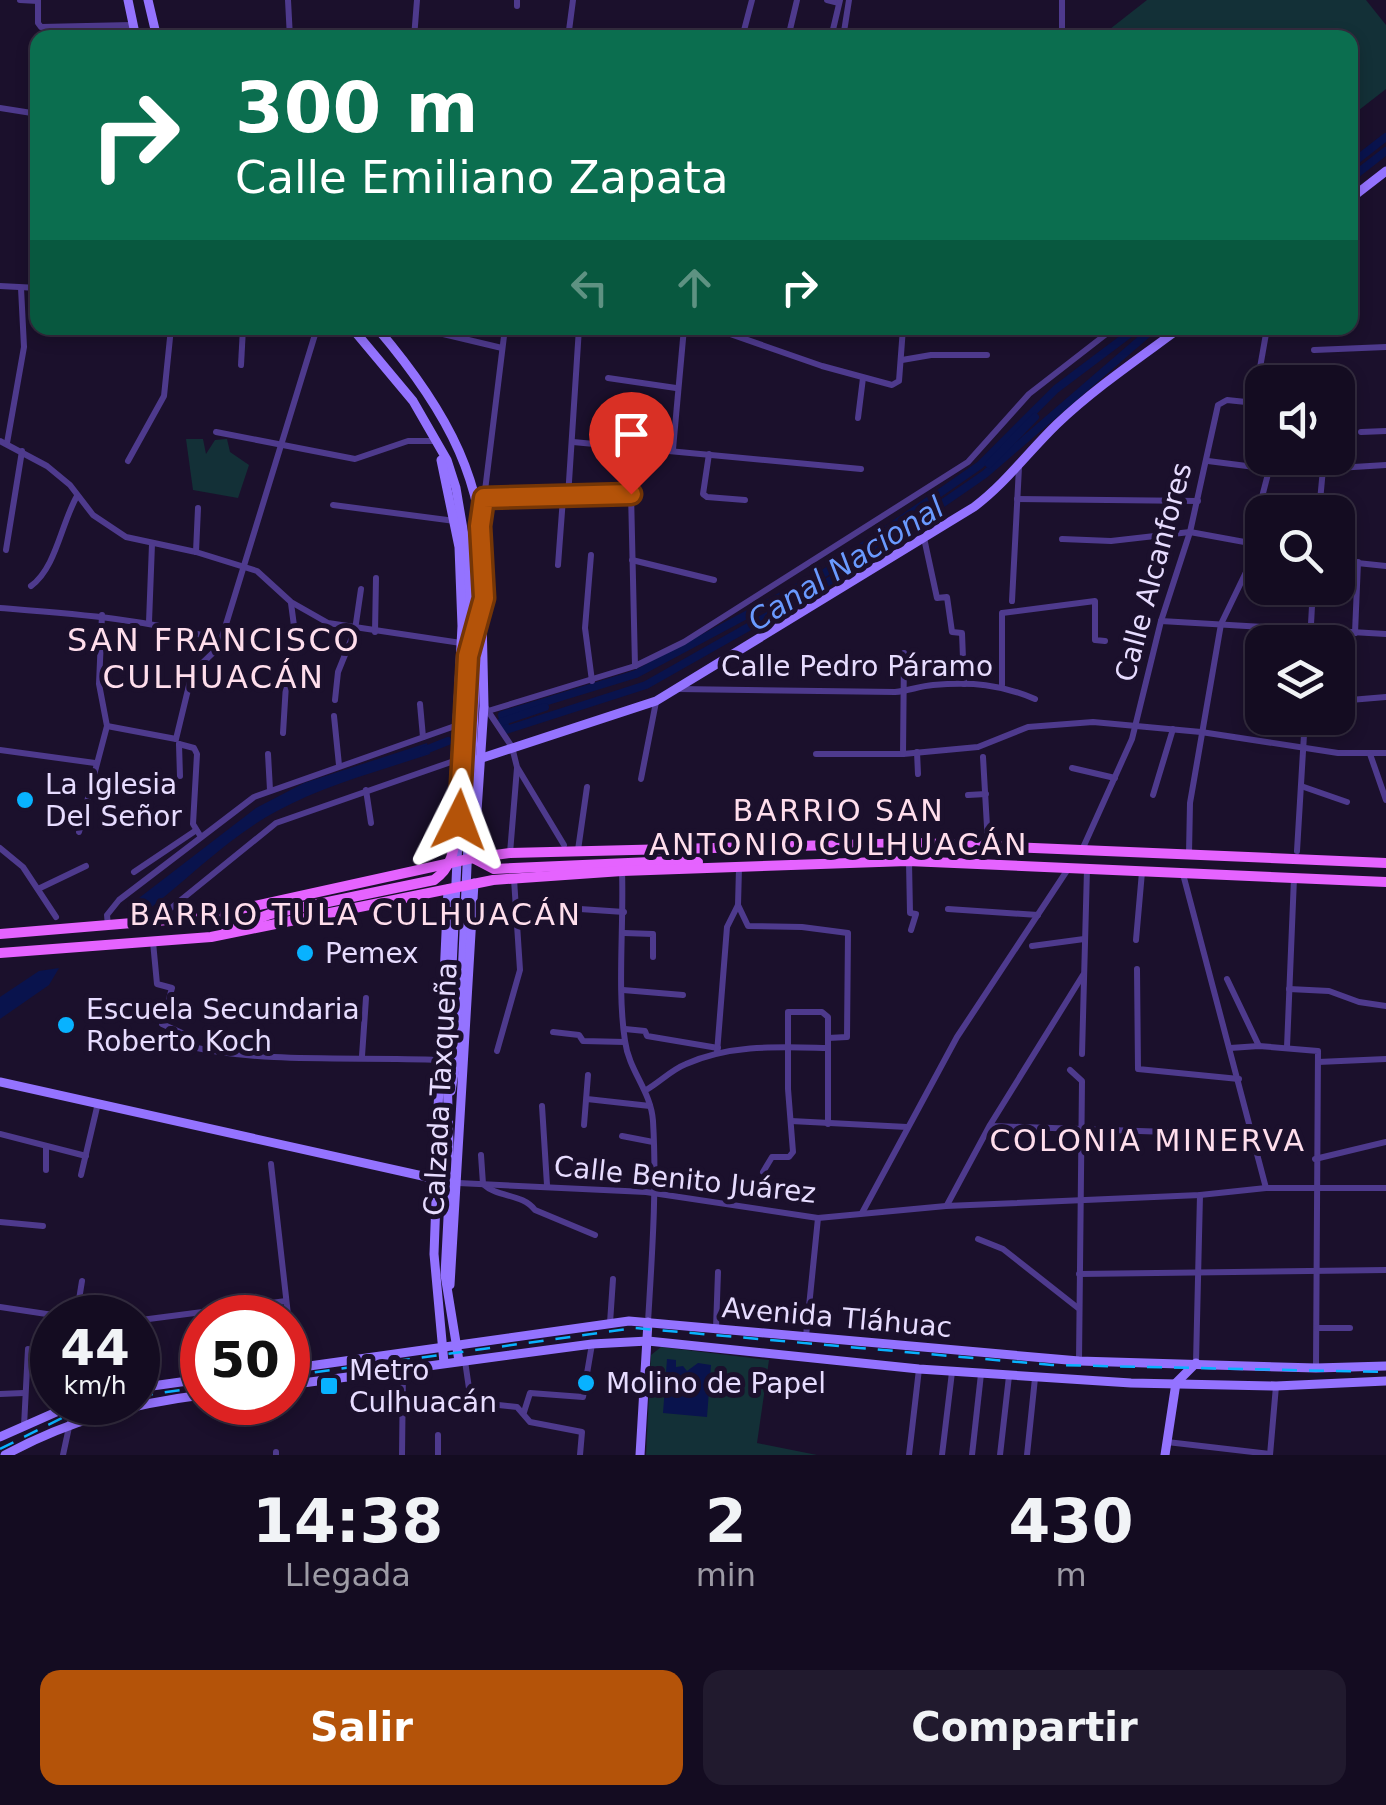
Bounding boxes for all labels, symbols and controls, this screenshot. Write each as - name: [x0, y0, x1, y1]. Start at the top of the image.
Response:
- text: 300 m: [235, 67, 478, 149]
- icon: right: [70, 70, 200, 200]
- text: Calle Emiliano Zapata: [235, 151, 728, 204]
- icon: left: [562, 260, 617, 315]
- icon: ahead: [667, 260, 722, 315]
- icon: right: [772, 260, 827, 315]
- map controls: [1245, 365, 1355, 735]
- button: sound: [1245, 365, 1355, 475]
- pin: [589, 392, 674, 495]
- icon: arrive: [604, 407, 659, 462]
- street label: Calle Alcanfores: [1108, 459, 1199, 685]
- water label: Canal Nacional: [741, 489, 951, 638]
- button: search: [1245, 495, 1355, 605]
- district label: SAN FRANCISCO CULHUACÁN: [67, 621, 361, 696]
- button: layers: [1245, 625, 1355, 735]
- street label: Calle Pedro Páramo: [721, 650, 993, 683]
- place label: La Iglesia Del Señor: [45, 768, 182, 833]
- position arrow: [407, 768, 511, 872]
- marker: La Iglesia Del Señor: [14, 789, 36, 811]
- district label: BARRIO SAN ANTONIO CULHUACÁN: [649, 793, 1029, 862]
- district label: BARRIO TULA CULHUACÁN: [129, 897, 583, 932]
- place label: Pemex: [325, 937, 419, 970]
- marker: Pemex: [294, 942, 316, 964]
- street label: Calzada Taxqueña: [417, 961, 464, 1217]
- place label: Escuela Secundaria Roberto Koch: [86, 993, 360, 1058]
- marker: Escuela Secundaria Roberto Koch: [55, 1014, 77, 1036]
- district label: COLONIA MINERVA: [989, 1123, 1307, 1158]
- street label: Calle Benito Juárez: [552, 1149, 818, 1210]
- street label: Avenida Tláhuac: [721, 1291, 953, 1344]
- speed limit sign: 50: [180, 1295, 310, 1425]
- text: 44: [60, 1319, 130, 1377]
- place label: Metro Culhuacán: [349, 1354, 497, 1419]
- place label: Molino de Papel: [606, 1367, 826, 1400]
- text: km/h: [63, 1371, 127, 1400]
- marker: Molino de Papel: [575, 1372, 597, 1394]
- marker: Metro Culhuacán: [318, 1375, 340, 1397]
- text: 14:38: [252, 1486, 443, 1556]
- text: 2: [705, 1486, 747, 1556]
- text: 430: [1008, 1486, 1134, 1556]
- text: Llegada: [285, 1556, 411, 1594]
- text: min: [696, 1556, 756, 1594]
- text: m: [1055, 1556, 1087, 1594]
- button: Salir: [40, 1670, 683, 1785]
- button: Compartir: [703, 1670, 1346, 1785]

